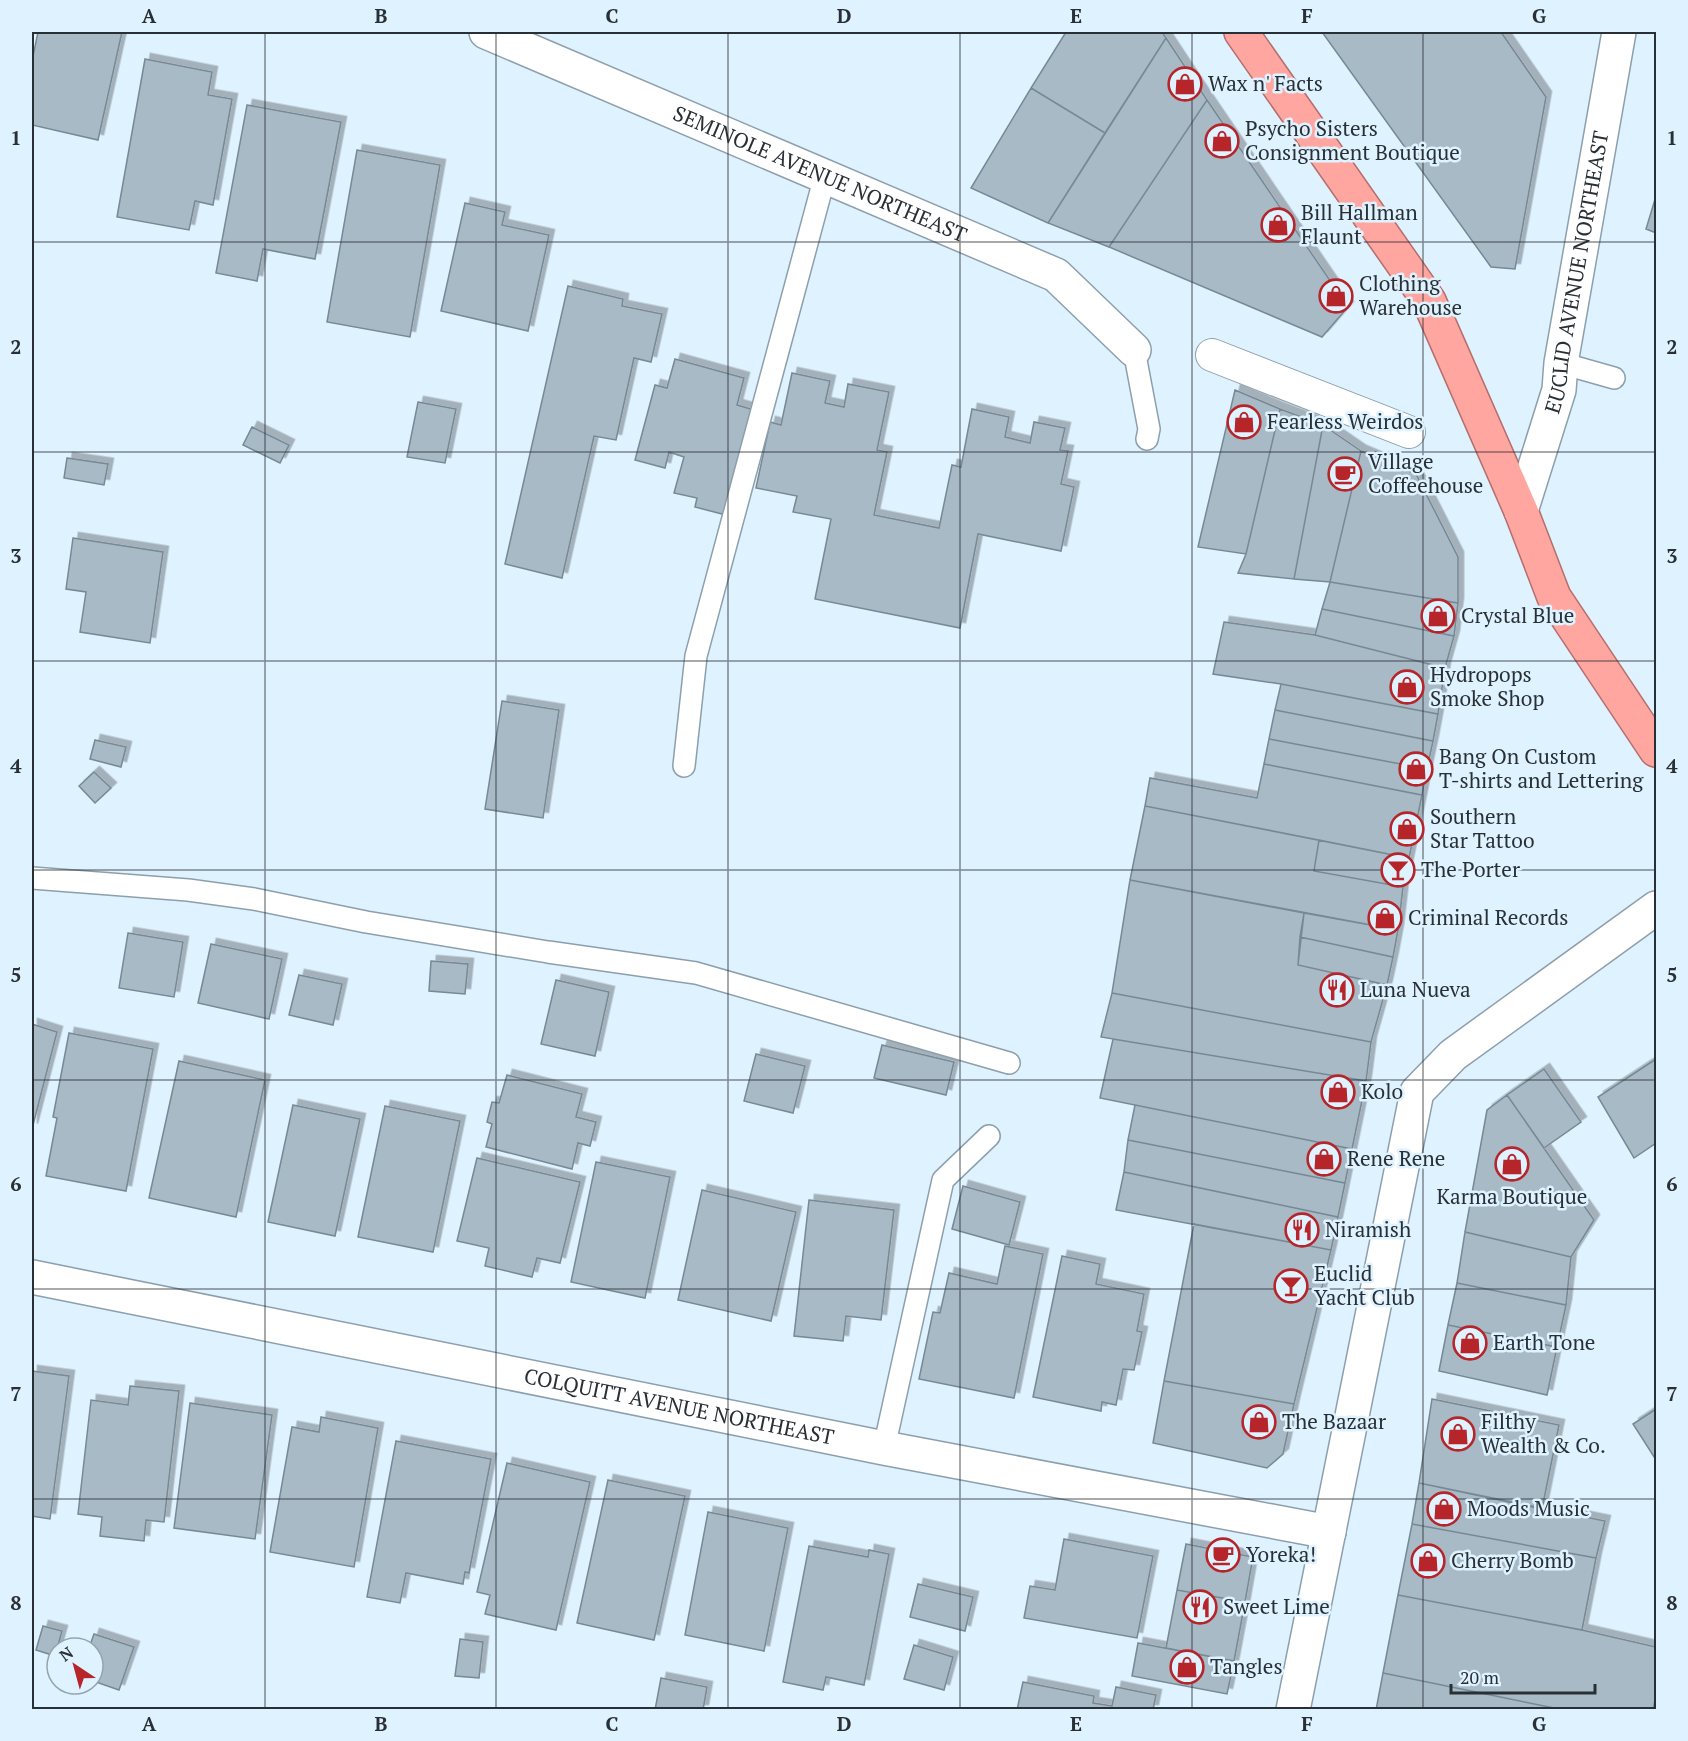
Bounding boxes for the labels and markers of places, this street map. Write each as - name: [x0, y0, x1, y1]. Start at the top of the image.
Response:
- shop icon: Wax n' Facts: [1167, 66, 1203, 102]
- place label: Wax n' Facts: [1208, 69, 1323, 97]
- place label: Psycho Sisters Consignment Boutique: [1245, 114, 1460, 166]
- shop icon: Psycho Sisters Consignment Boutique: [1204, 123, 1240, 159]
- place label: Bill Hallman Flaunt: [1301, 198, 1418, 250]
- shop icon: Bill Hallman Flaunt: [1260, 207, 1296, 243]
- place label: Clothing Warehouse: [1359, 269, 1462, 321]
- shop icon: Clothing Warehouse: [1318, 278, 1354, 314]
- shop icon: Fearless Weirdos: [1226, 404, 1262, 440]
- place label: Fearless Weirdos: [1267, 407, 1423, 435]
- place label: Village Coffeehouse: [1368, 447, 1483, 499]
- cafe icon: Village Coffeehouse: [1327, 456, 1363, 492]
- shop icon: Crystal Blue: [1420, 598, 1456, 634]
- place label: Crystal Blue: [1461, 601, 1574, 629]
- place label: Hydropops Smoke Shop: [1430, 660, 1544, 712]
- shop icon: Hydropops Smoke Shop: [1389, 669, 1425, 705]
- place label: Bang On Custom T-shirts and Lettering: [1439, 742, 1644, 794]
- shop icon: Bang On Custom T-shirts and Lettering: [1398, 751, 1434, 787]
- place label: Southern Star Tattoo: [1430, 802, 1535, 854]
- shop icon: Southern Star Tattoo: [1389, 811, 1425, 847]
- bar icon: The Porter: [1380, 852, 1416, 888]
- place label: The Porter: [1421, 855, 1520, 883]
- shop icon: Criminal Records: [1367, 900, 1403, 936]
- place label: Criminal Records: [1408, 903, 1568, 931]
- restaurant icon: Luna Nueva: [1319, 972, 1355, 1008]
- place label: Luna Nueva: [1360, 975, 1471, 1003]
- shop icon: Kolo: [1320, 1074, 1356, 1110]
- place label: Kolo: [1361, 1077, 1403, 1105]
- shop icon: Rene Rene: [1306, 1141, 1342, 1177]
- place label: Rene Rene: [1347, 1144, 1445, 1172]
- shop icon: Karma Boutique: [1494, 1146, 1530, 1182]
- place label: Karma Boutique: [1437, 1182, 1587, 1210]
- restaurant icon: Niramish: [1284, 1212, 1320, 1248]
- place label: Niramish: [1325, 1215, 1411, 1243]
- place label: Euclid Yacht Club: [1314, 1259, 1415, 1311]
- bar icon: Euclid Yacht Club: [1273, 1268, 1309, 1304]
- shop icon: Earth Tone: [1452, 1325, 1488, 1361]
- place label: Earth Tone: [1493, 1328, 1595, 1356]
- shop icon: The Bazaar: [1241, 1404, 1277, 1440]
- place label: The Bazaar: [1282, 1407, 1386, 1435]
- place label: Filthy Wealth & Co.: [1481, 1407, 1606, 1459]
- shop icon: Filthy Wealth & Co.: [1440, 1416, 1476, 1452]
- shop icon: Moods Music: [1426, 1491, 1462, 1527]
- place label: Moods Music: [1467, 1494, 1590, 1522]
- cafe icon: Yoreka!: [1205, 1537, 1241, 1573]
- place label: Yoreka!: [1246, 1540, 1316, 1568]
- shop icon: Cherry Bomb: [1410, 1543, 1446, 1579]
- place label: Cherry Bomb: [1451, 1546, 1574, 1574]
- restaurant icon: Sweet Lime: [1182, 1589, 1218, 1625]
- place label: Sweet Lime: [1223, 1592, 1330, 1620]
- shop icon: Tangles: [1169, 1649, 1205, 1685]
- place label: Tangles: [1210, 1652, 1282, 1680]

